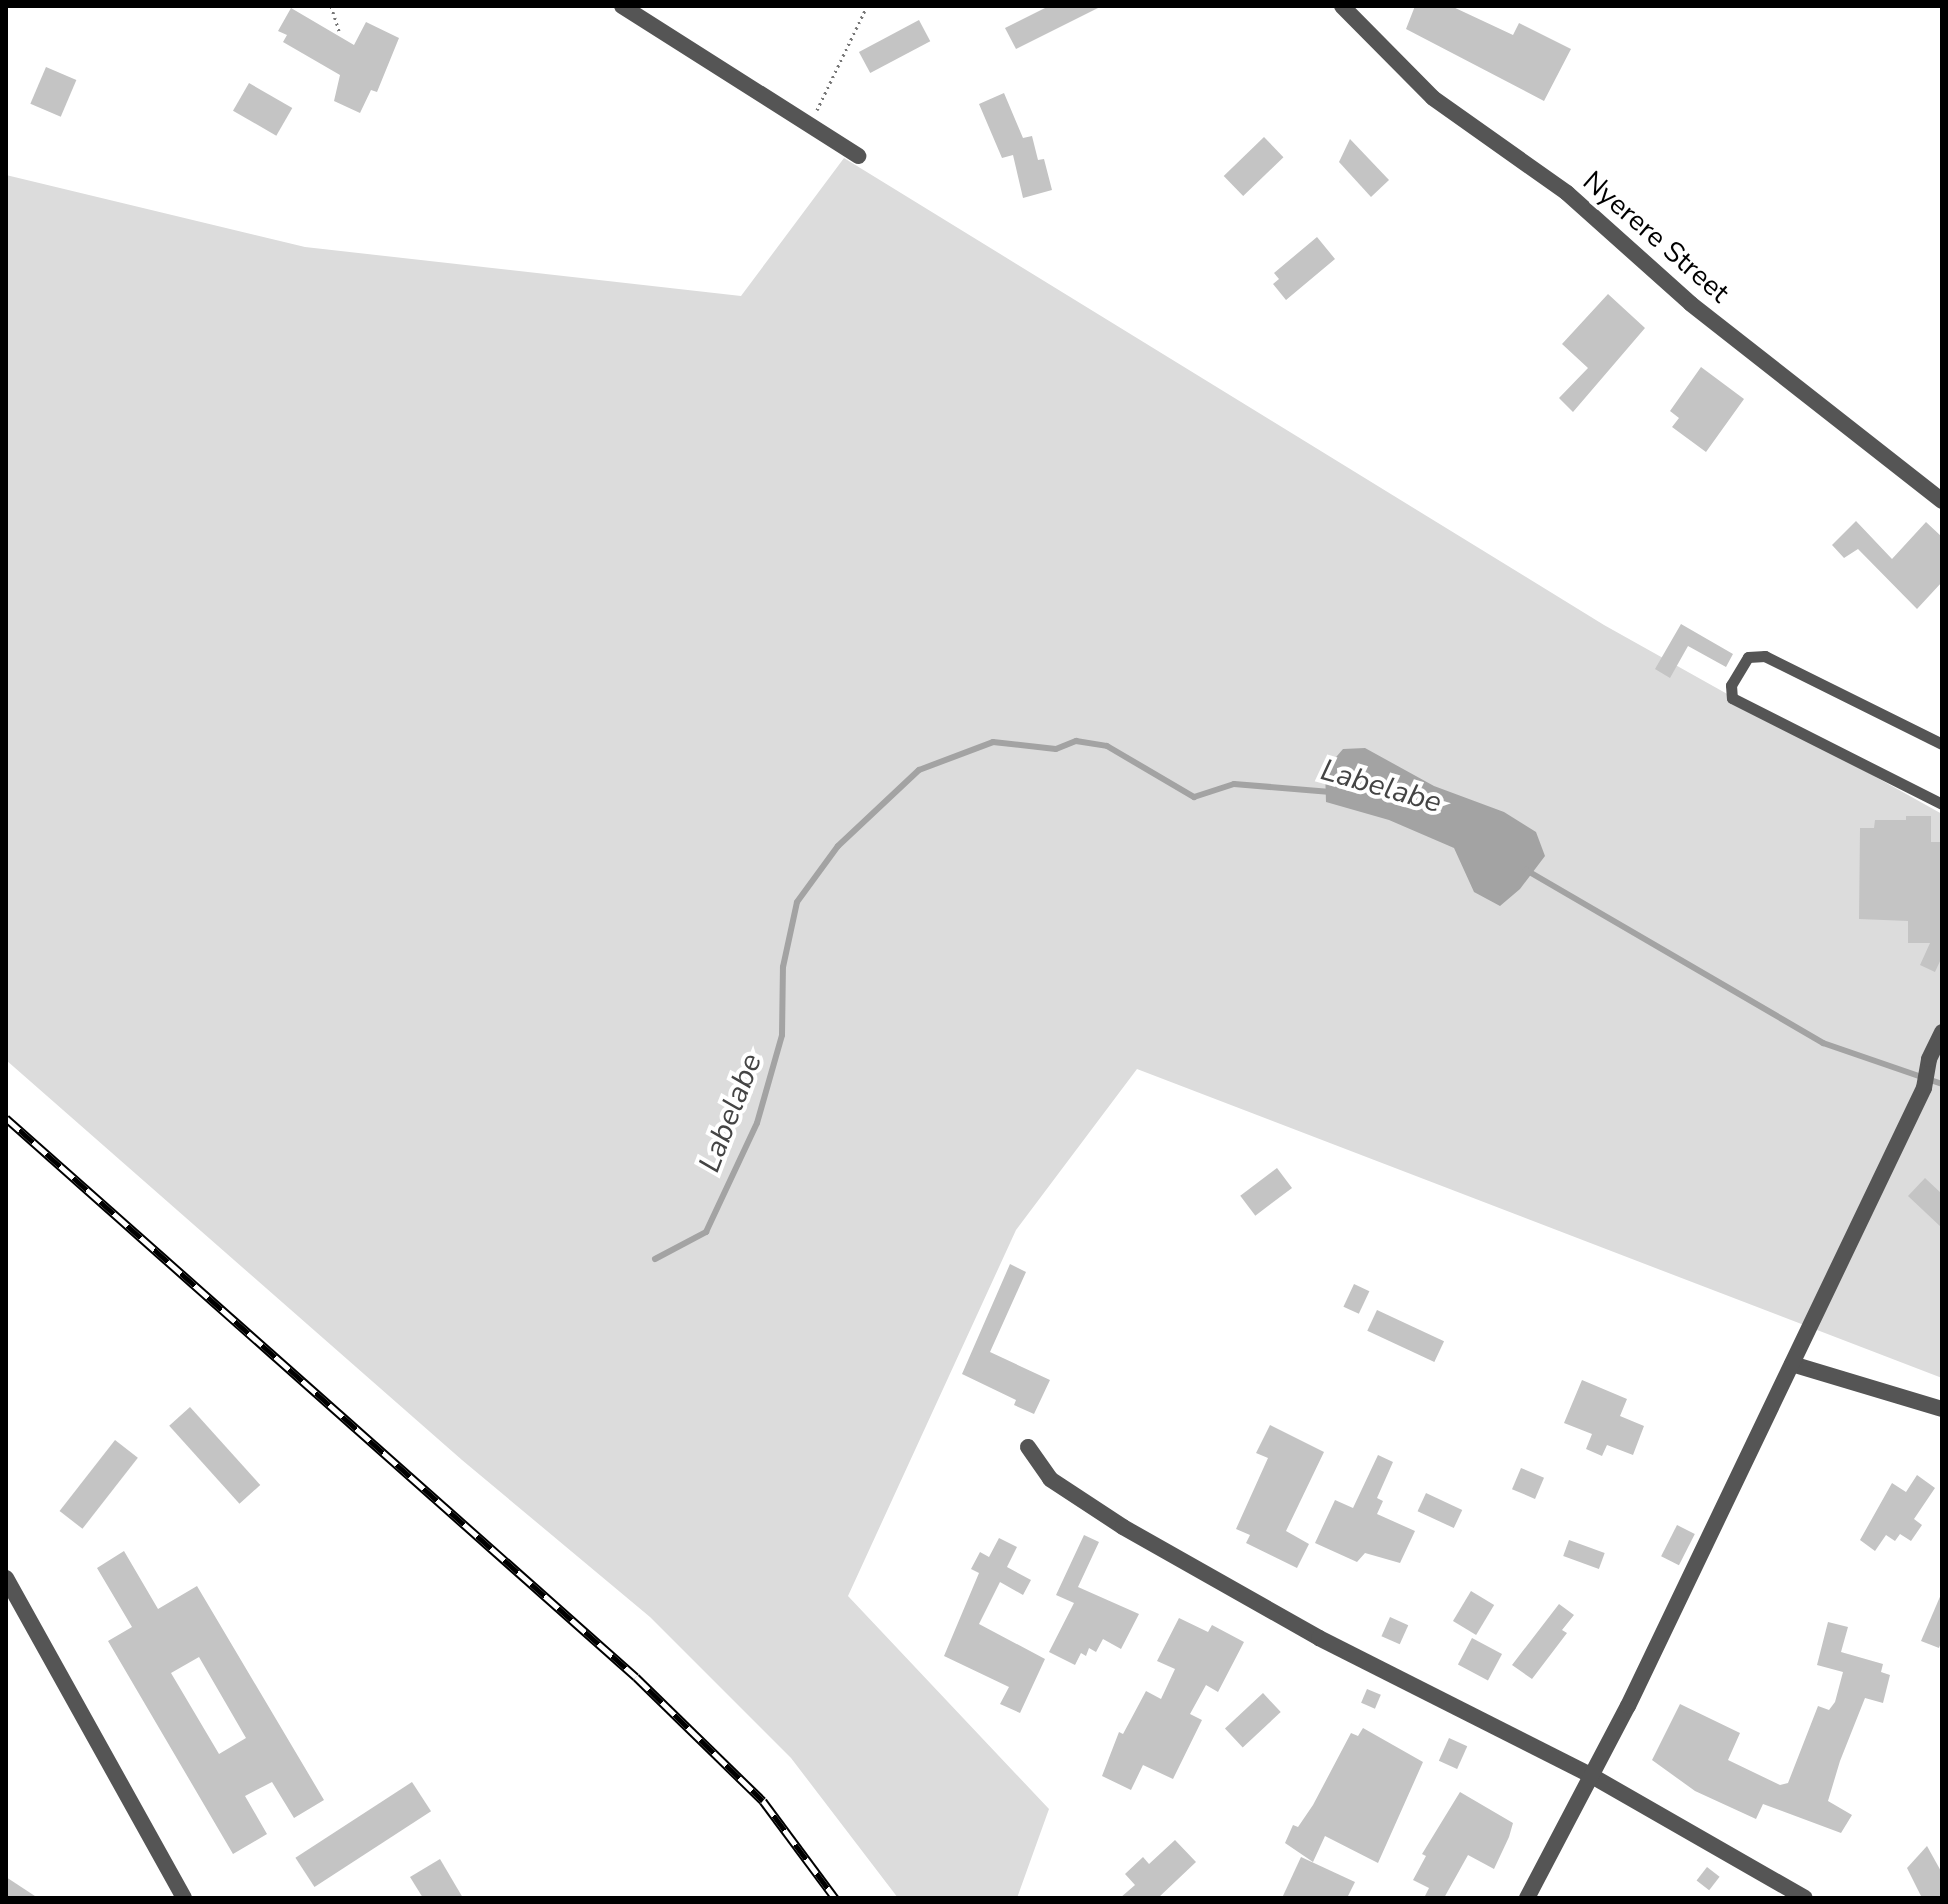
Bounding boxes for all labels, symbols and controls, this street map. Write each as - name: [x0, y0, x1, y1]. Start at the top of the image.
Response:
- street label: Nyerere Street: [1576, 164, 1736, 310]
- water label: Labelabe: [1317, 753, 1445, 821]
- water label: Labelabe: [692, 1049, 770, 1177]

